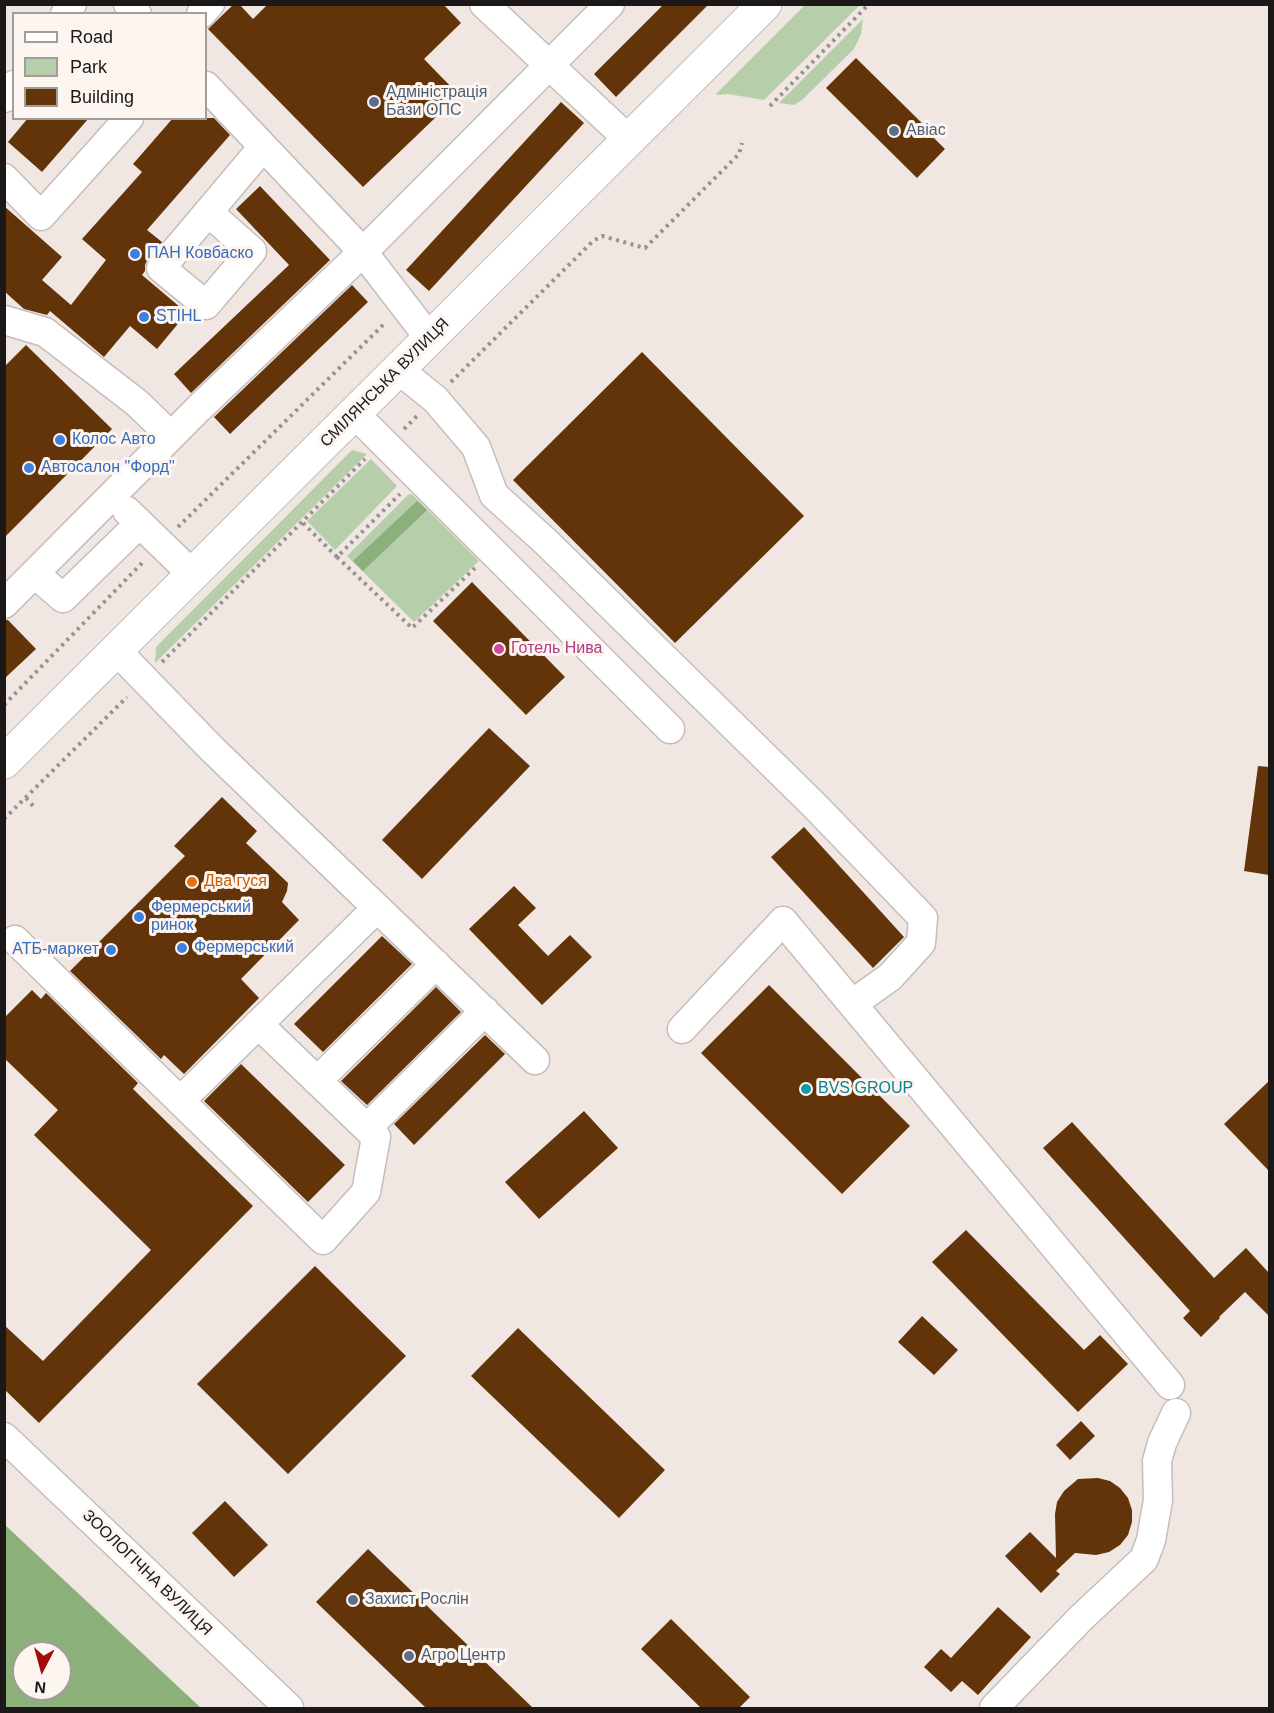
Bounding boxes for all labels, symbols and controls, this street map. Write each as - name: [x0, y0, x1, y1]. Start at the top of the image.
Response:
- legend: [12, 12, 207, 120]
- text: Road: [70, 27, 113, 47]
- text: Park: [70, 57, 107, 77]
- place label: Адміністрація Бази ОПС: [386, 83, 487, 121]
- text: Building: [70, 87, 134, 107]
- marker: Адміністрація Бази ОПС: [367, 95, 381, 109]
- place label: Авіас: [906, 121, 946, 141]
- marker: Авіас: [887, 124, 901, 138]
- place label: ПАН Ковбаско: [147, 244, 253, 264]
- marker: ПАН Ковбаско: [128, 247, 142, 261]
- place label: STIHL: [156, 307, 201, 327]
- marker: STIHL: [137, 310, 151, 324]
- street label: СМІЛЯНСЬКА ВУЛИЦЯ: [317, 315, 453, 451]
- place label: Колос Авто: [72, 430, 156, 450]
- marker: Колос Авто: [53, 433, 67, 447]
- place label: Автосалон "Форд": [41, 458, 175, 478]
- marker: Автосалон "Форд": [22, 461, 36, 475]
- place label: Готель Нива: [511, 639, 602, 659]
- marker: Готель Нива: [492, 642, 506, 656]
- place label: Два гуся: [204, 872, 267, 892]
- marker: Два гуся: [185, 875, 199, 889]
- place label: Фермерський ринок: [151, 898, 251, 936]
- marker: Фермерський ринок: [132, 910, 146, 924]
- place label: Фермерський: [194, 938, 294, 958]
- place label: АТБ-маркет: [12, 940, 99, 960]
- marker: Фермерський: [175, 941, 189, 955]
- marker: АТБ-маркет: [104, 943, 118, 957]
- place label: BVS GROUP: [818, 1079, 913, 1099]
- marker: BVS GROUP: [799, 1082, 813, 1096]
- street label: ЗООЛОГІЧНА ВУЛИЦЯ: [78, 1506, 216, 1640]
- place label: Захист Рослін: [365, 1590, 469, 1610]
- marker: Захист Рослін: [346, 1593, 360, 1607]
- north arrow: [12, 1641, 72, 1701]
- place label: Агро Центр: [421, 1646, 506, 1666]
- marker: Агро Центр: [402, 1649, 416, 1663]
- text: N: [34, 1678, 47, 1696]

